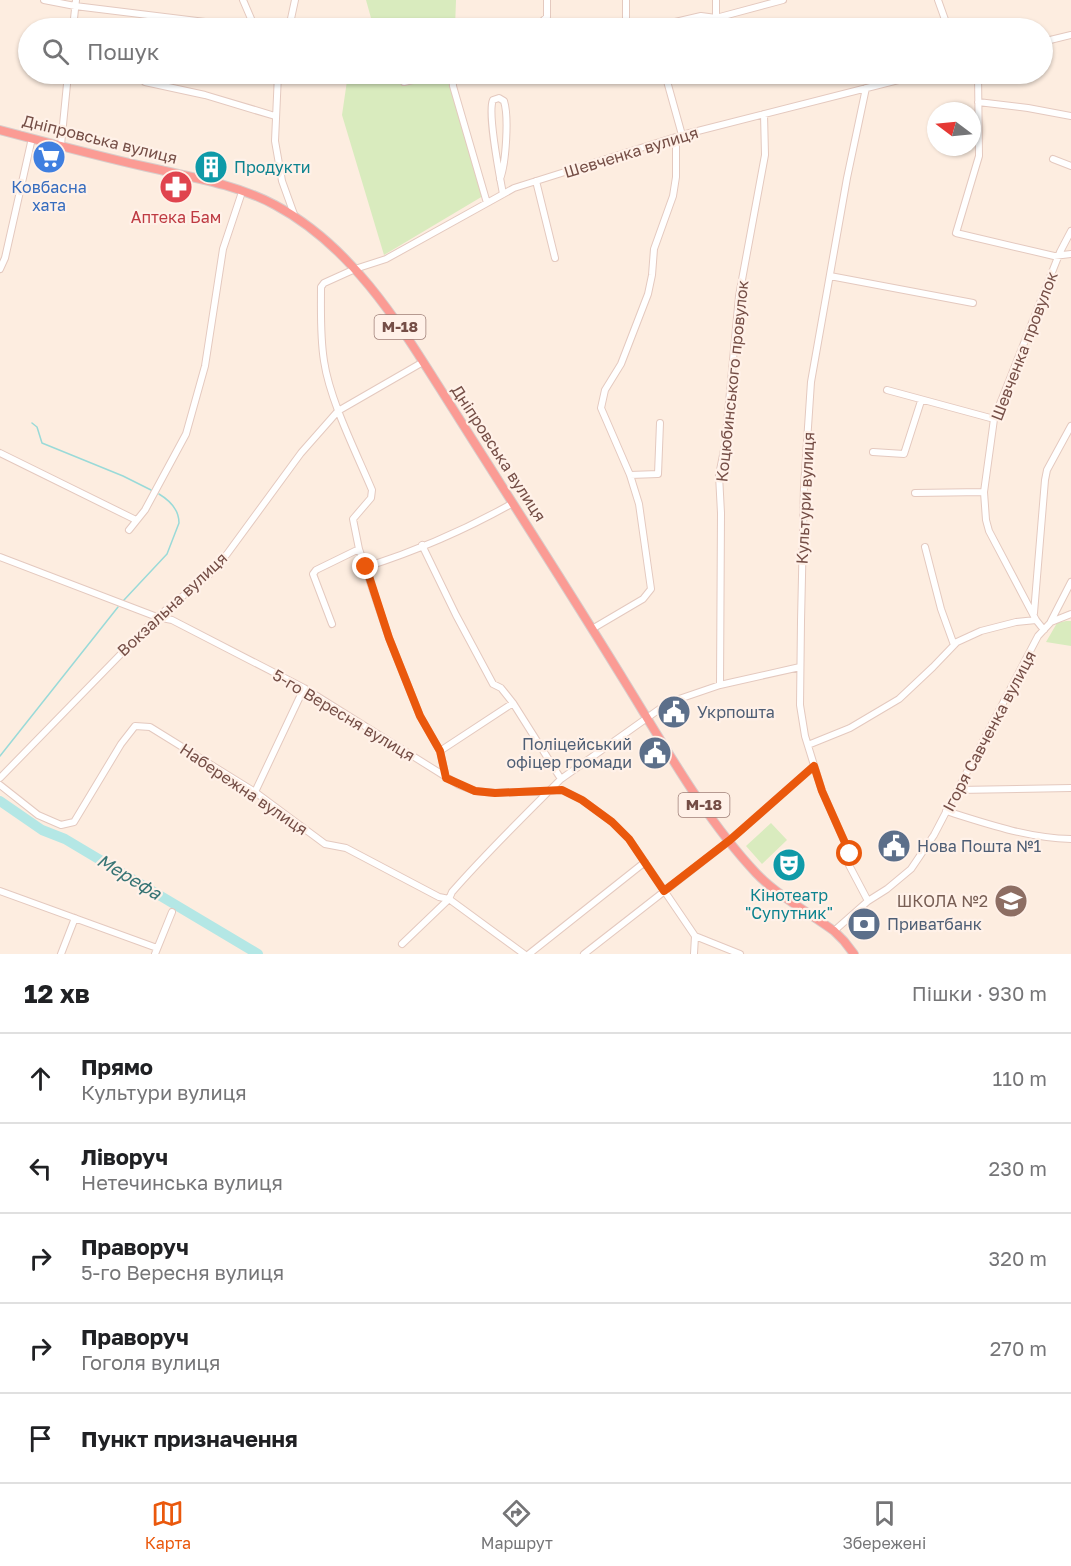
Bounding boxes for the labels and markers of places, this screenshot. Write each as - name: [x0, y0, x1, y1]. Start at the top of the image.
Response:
- supermarket icon: Ковбасна хата: [31, 139, 67, 175]
- building icon: Продукти: [193, 149, 229, 185]
- place label: Продукти: [234, 157, 311, 177]
- pharmacy icon: Аптека Бам: [158, 169, 194, 205]
- place label: Ковбасна хата: [11, 177, 87, 215]
- place label: Аптека Бам: [131, 207, 221, 227]
- public building icon: Укрпошта: [656, 694, 692, 730]
- place label: Укрпошта: [697, 702, 775, 722]
- place label: Поліцейський офіцер громади: [506, 734, 632, 772]
- public building icon: Поліцейський офіцер громади: [637, 735, 673, 771]
- public building icon: Нова Пошта №1: [876, 828, 912, 864]
- place label: Нова Пошта №1: [917, 836, 1041, 856]
- theatre icon: Кінотеатр "Супутник": [771, 847, 807, 883]
- school or university icon: ШКОЛА №2: [993, 883, 1029, 919]
- place label: Кінотеатр "Супутник": [745, 885, 833, 923]
- place label: ШКОЛА №2: [897, 891, 988, 911]
- bank icon: Приватбанк: [846, 906, 882, 942]
- place label: Приватбанк: [887, 914, 982, 934]

